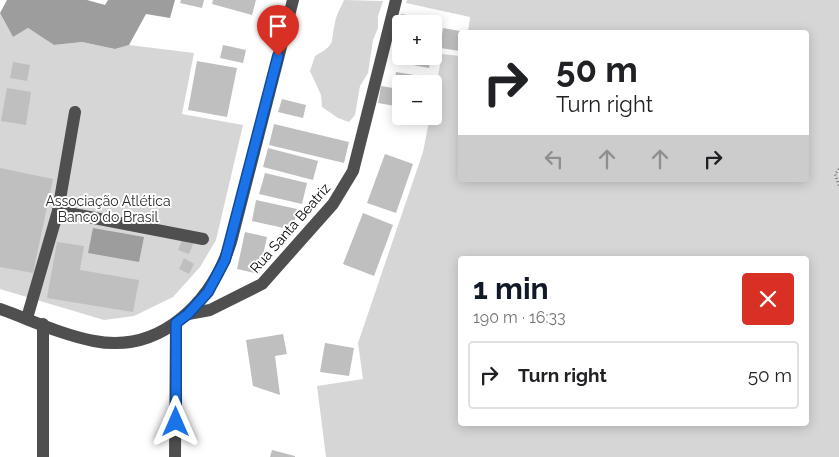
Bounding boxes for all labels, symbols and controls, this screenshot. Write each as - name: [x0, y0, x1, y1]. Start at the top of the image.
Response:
- pin: [257, 5, 299, 56]
- icon: arrive: [264, 12, 292, 40]
- map controls: [392, 15, 442, 125]
- button: +: [392, 15, 442, 65]
- text: 50 m: [556, 49, 638, 90]
- icon: right: [473, 50, 538, 115]
- button: −: [392, 75, 442, 125]
- text: Turn right: [556, 91, 653, 117]
- icon: left: [540, 145, 568, 173]
- icon: ahead: [593, 145, 621, 173]
- icon: ahead: [646, 145, 674, 173]
- icon: right: [699, 145, 727, 173]
- street label: Rua Santa Beatriz: [247, 180, 333, 276]
- park label: Associação Atlética Banco do Brasil: [45, 193, 171, 225]
- text: 1 min: [473, 271, 549, 306]
- button: close: [742, 273, 794, 325]
- text: 190 m · 16:33: [473, 308, 566, 327]
- icon: right: [475, 361, 503, 389]
- text: Turn right: [518, 364, 607, 386]
- text: 50 m: [748, 364, 792, 386]
- position arrow: [149, 395, 201, 447]

